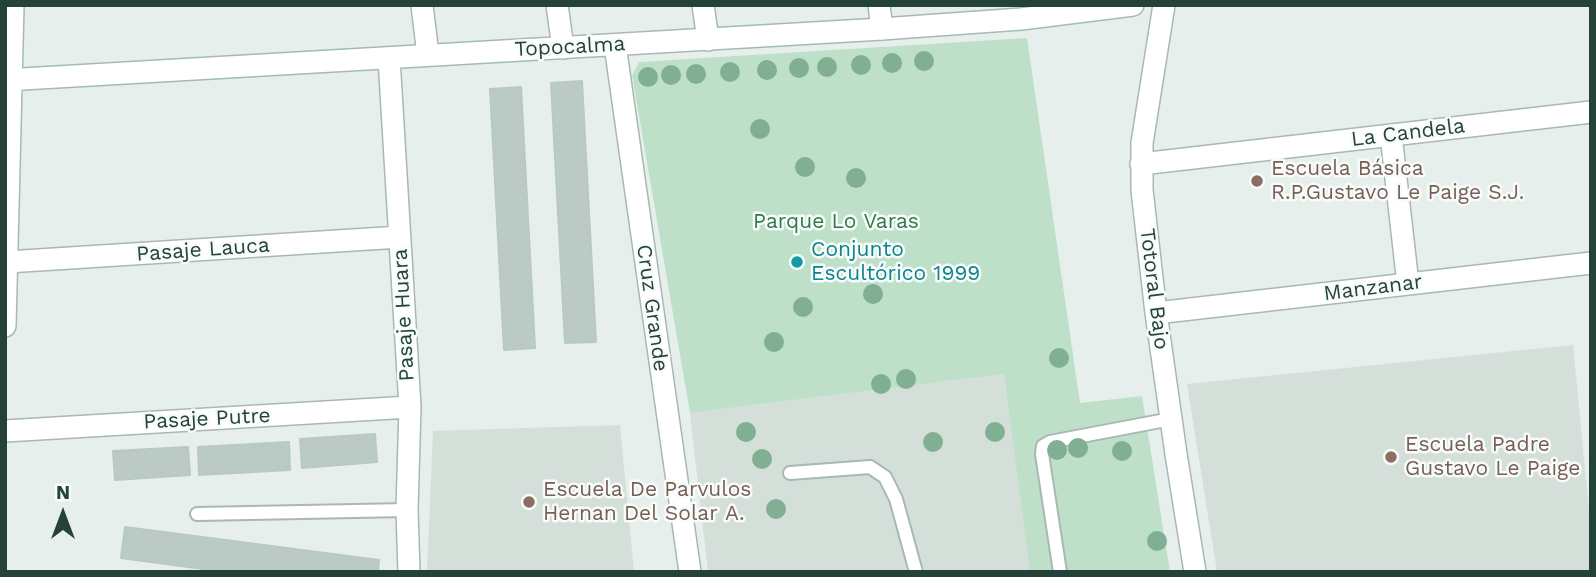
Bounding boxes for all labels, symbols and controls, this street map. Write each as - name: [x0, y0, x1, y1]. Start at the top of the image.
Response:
- street label: Topocalma: [514, 32, 626, 62]
- street label: La Candela: [1350, 114, 1466, 152]
- place label: Escuela Básica R.P.Gustavo Le Paige S.J.: [1271, 156, 1524, 206]
- marker: Escuela Básica R.P.Gustavo Le Paige S.J.: [1249, 173, 1265, 189]
- park label: Parque Lo Varas: [753, 209, 919, 235]
- street label: Totoral Bajo: [1134, 227, 1174, 351]
- street label: Pasaje Lauca: [136, 233, 270, 267]
- place label: Conjunto Escultórico 1999: [811, 237, 980, 287]
- street label: Cruz Grande: [631, 243, 673, 373]
- street label: Pasaje Huara: [388, 248, 420, 382]
- marker: Conjunto Escultórico 1999: [789, 254, 805, 270]
- street label: Manzanar: [1322, 269, 1424, 307]
- street label: Pasaje Putre: [143, 403, 271, 435]
- place label: Escuela Padre Gustavo Le Paige: [1405, 432, 1580, 482]
- marker: Escuela Padre Gustavo Le Paige: [1383, 449, 1399, 465]
- place label: Escuela De Parvulos Hernan Del Solar A.: [543, 477, 751, 527]
- north arrow: [28, 479, 98, 549]
- text: N: [56, 481, 70, 504]
- marker: Escuela De Parvulos Hernan Del Solar A.: [521, 494, 537, 510]

